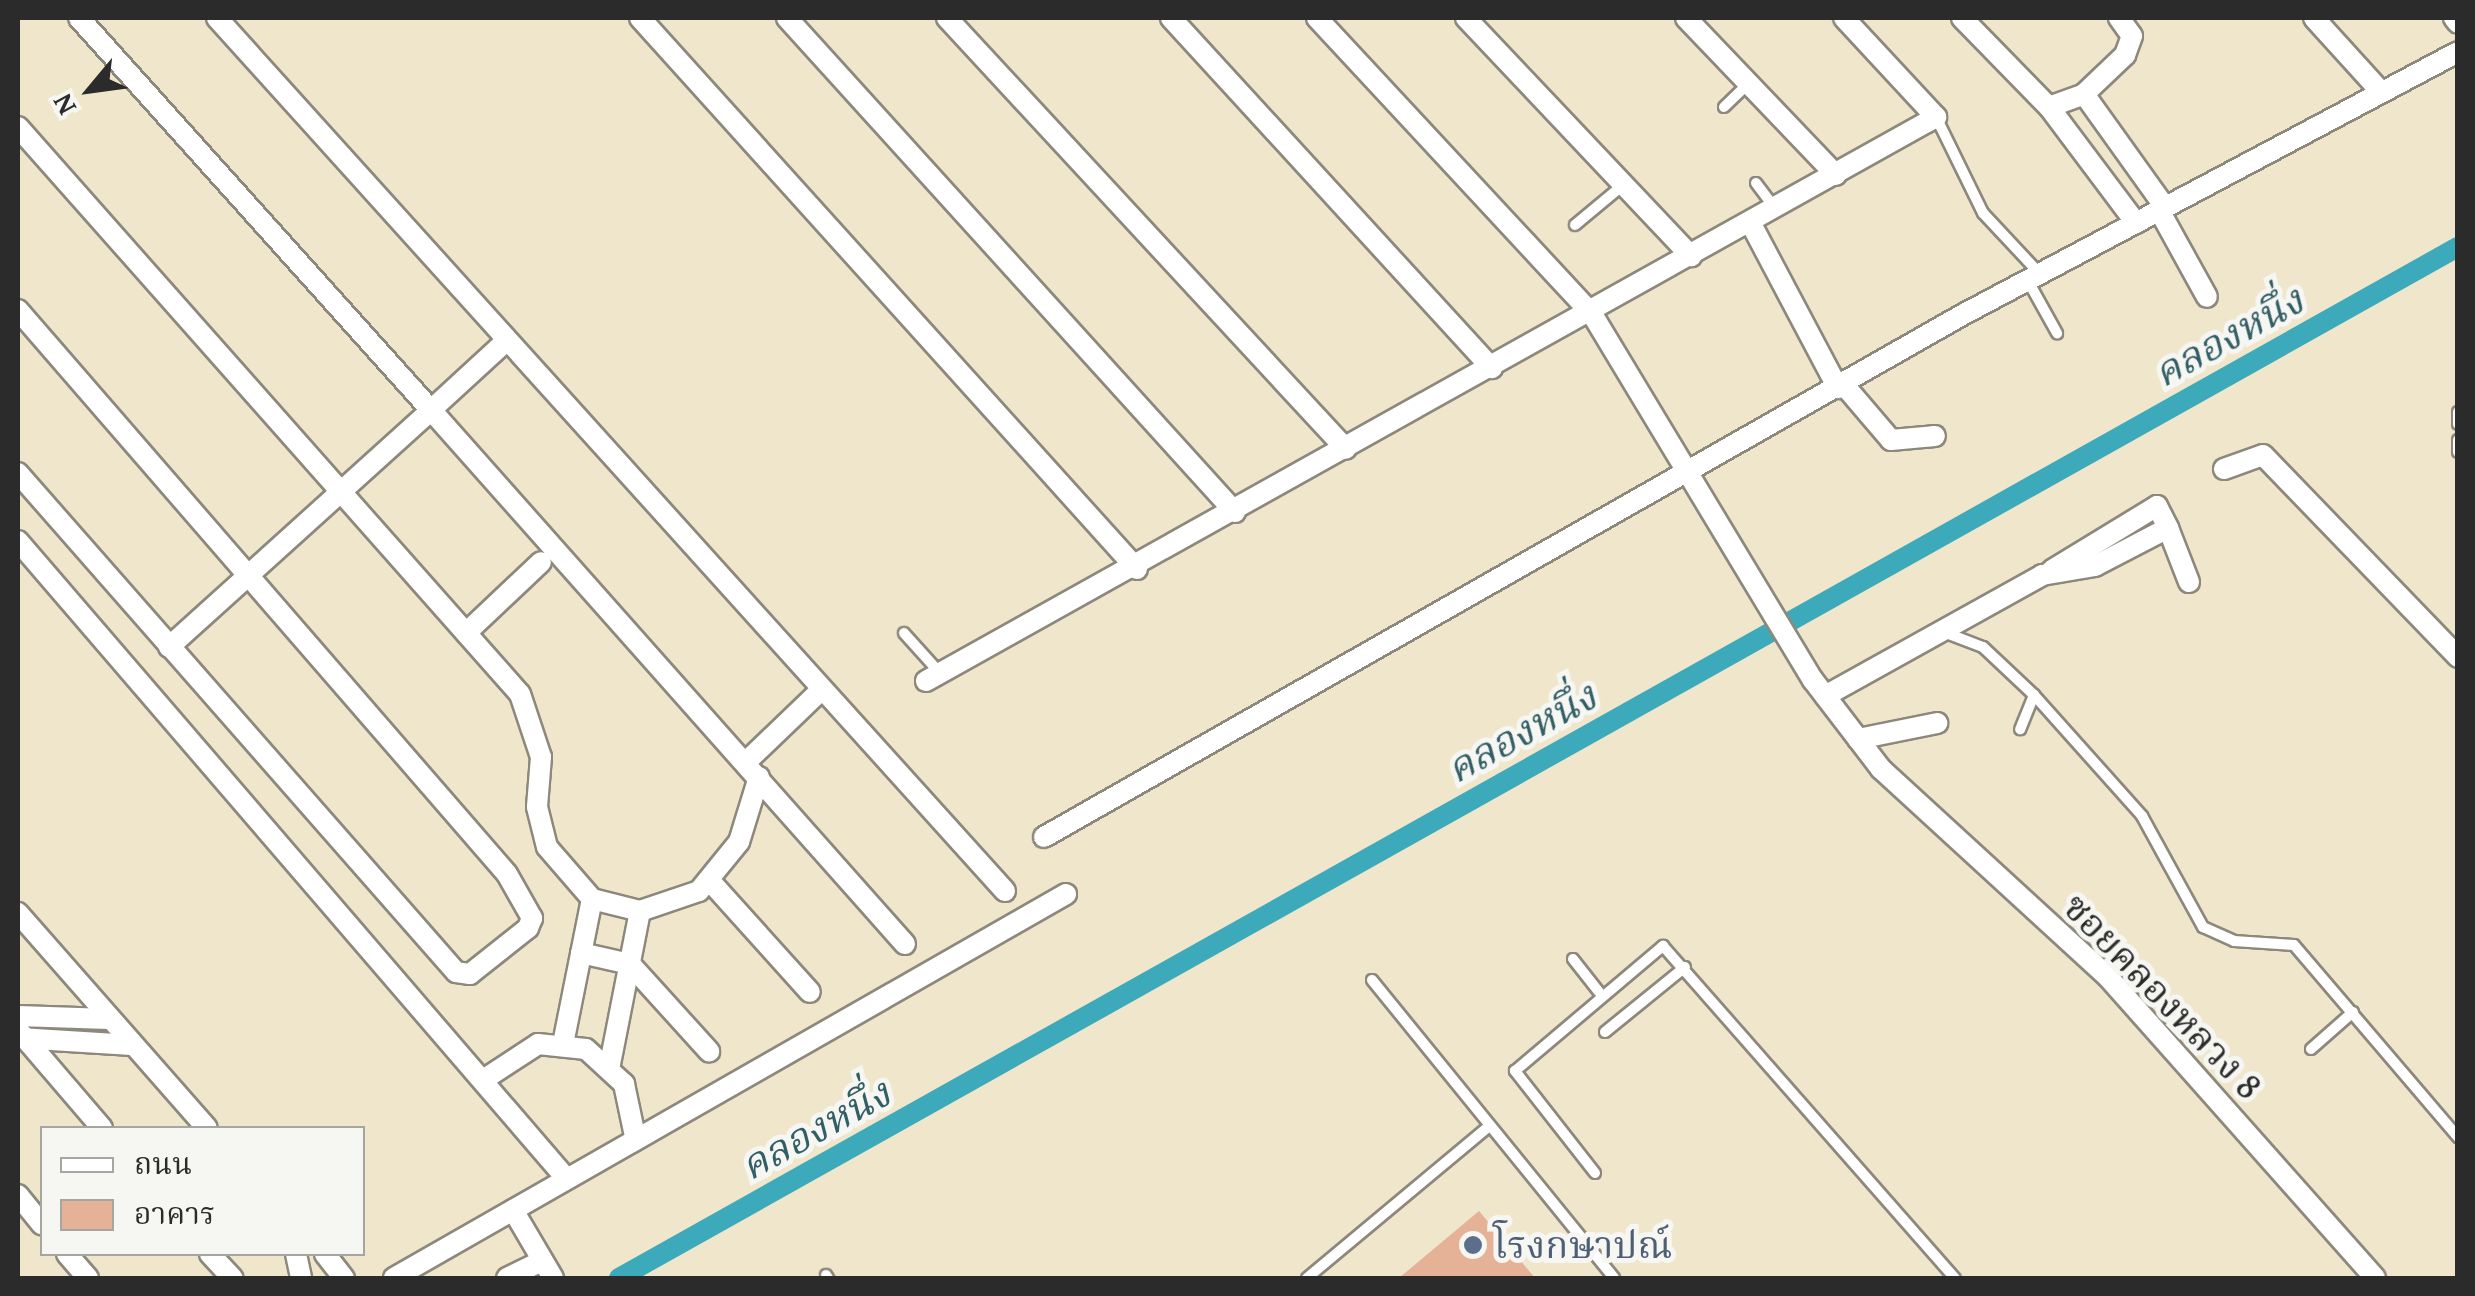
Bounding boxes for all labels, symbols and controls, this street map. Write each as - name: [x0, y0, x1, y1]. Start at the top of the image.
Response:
- north arrow: [40, 40, 140, 140]
- text: N: [41, 87, 86, 123]
- water label: คลองหนึ่ง: [2145, 275, 2311, 397]
- water label: คลองหนึ่ง: [1438, 671, 1604, 793]
- street label: ซอยคลองหลวง 8: [2054, 884, 2272, 1108]
- water label: คลองหนึ่ง: [732, 1068, 898, 1190]
- legend: [40, 1126, 365, 1256]
- text: ถนน: [134, 1141, 192, 1185]
- text: อาคาร: [134, 1191, 215, 1235]
- place label: โรงกษาปณ์: [1493, 1222, 1672, 1268]
- marker: โรงกษาปณ์: [1462, 1234, 1484, 1256]

